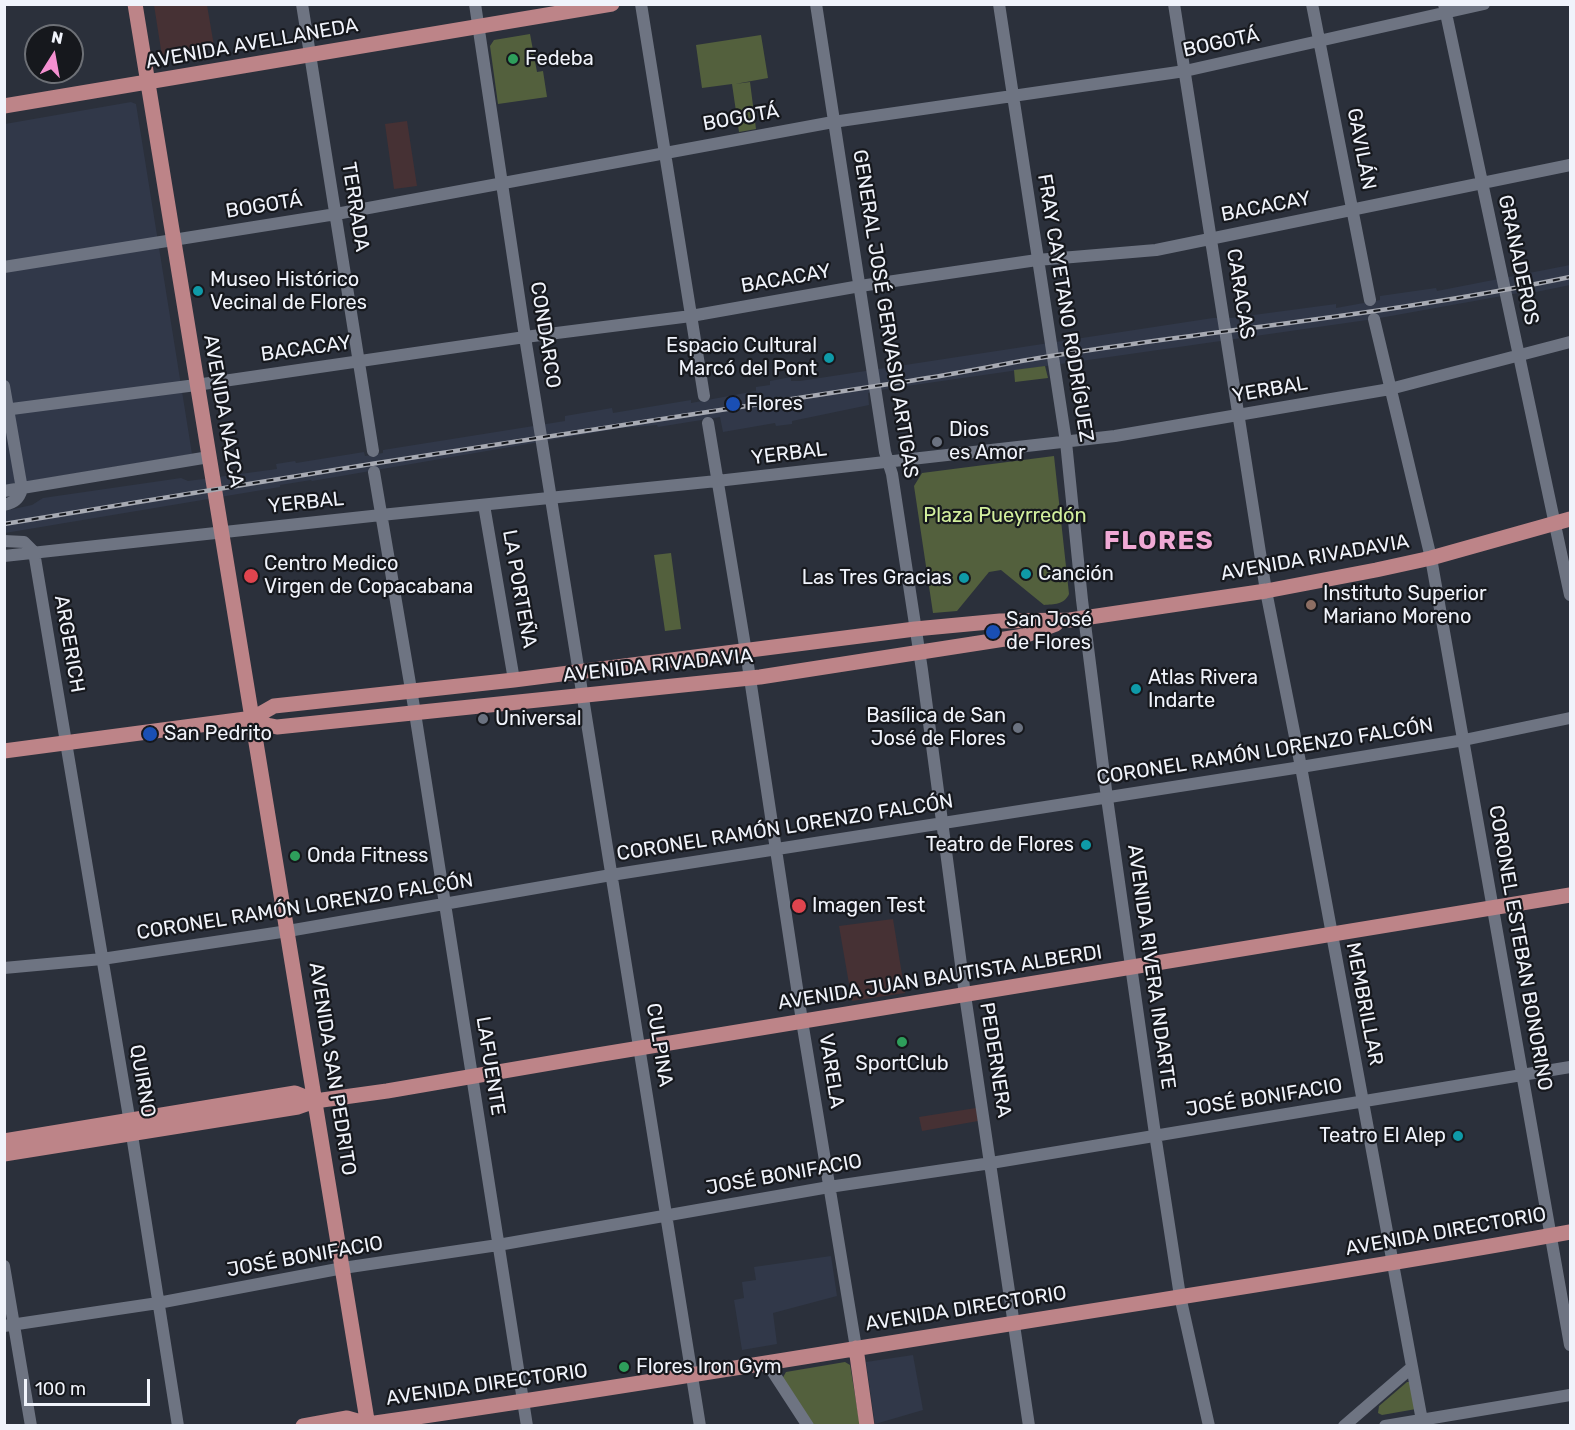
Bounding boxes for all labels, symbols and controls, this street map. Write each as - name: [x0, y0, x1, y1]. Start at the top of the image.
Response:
- street label: AVENIDA AVELLANEDA: [144, 13, 360, 75]
- street label: BOGOTÁ: [1181, 23, 1261, 63]
- north arrow: [24, 24, 84, 84]
- text: N: [50, 27, 65, 48]
- place label: Fedeba: [525, 47, 594, 71]
- marker: Fedeba: [506, 52, 520, 66]
- street label: BOGOTÁ: [701, 99, 781, 137]
- street label: GAVILÁN: [1341, 106, 1381, 192]
- street label: GENERAL JOSÉ GERVASIO ARTIGAS: [847, 148, 923, 480]
- street label: TERRADA: [336, 161, 374, 253]
- street label: FRAY CAYETANO RODRÍGUEZ: [1032, 172, 1098, 444]
- street label: BACACAY: [1219, 187, 1313, 227]
- street label: BOGOTÁ: [224, 188, 304, 224]
- street label: GRANADEROS: [1493, 193, 1543, 327]
- street label: CARACAS: [1221, 247, 1259, 341]
- street label: BACACAY: [739, 259, 833, 299]
- place label: Museo Histórico Vecinal de Flores: [210, 268, 367, 315]
- street label: CONDARCO: [525, 280, 565, 390]
- marker: Museo Histórico Vecinal de Flores: [191, 284, 205, 298]
- street label: BACACAY: [259, 331, 353, 367]
- street label: AVENIDA NAZCA: [198, 333, 248, 489]
- place label: Espacio Cultural Marcó del Pont: [666, 334, 817, 381]
- marker: Espacio Cultural Marcó del Pont: [822, 351, 836, 365]
- street label: YERBAL: [1230, 372, 1310, 408]
- place label: Flores: [746, 392, 803, 416]
- marker: Flores: [724, 395, 742, 413]
- place label: Dios es Amor: [949, 418, 1026, 465]
- marker: Dios es Amor: [930, 435, 944, 449]
- street label: YERBAL: [750, 437, 828, 471]
- street label: YERBAL: [267, 487, 345, 519]
- park label: Plaza Pueyrredón: [923, 504, 1087, 528]
- district label: FLORES: [1104, 525, 1214, 557]
- street label: LA PORTEÑA: [497, 528, 541, 650]
- street label: AVENIDA RIVADAVIA: [1219, 530, 1411, 586]
- place label: Centro Medico Virgen de Copacabana: [264, 552, 473, 599]
- place label: Canción: [1038, 562, 1114, 586]
- place label: Las Tres Gracias: [802, 566, 952, 590]
- marker: Centro Medico Virgen de Copacabana: [242, 567, 260, 585]
- marker: Canción: [1019, 567, 1033, 581]
- marker: Las Tres Gracias: [957, 571, 971, 585]
- place label: Instituto Superior Mariano Moreno: [1323, 582, 1487, 629]
- street label: ARGERICH: [49, 593, 89, 695]
- marker: Instituto Superior Mariano Moreno: [1304, 598, 1318, 612]
- place label: San José de Flores: [1006, 608, 1092, 655]
- marker: San José de Flores: [984, 623, 1002, 641]
- street label: AVENIDA RIVADAVIA: [562, 644, 754, 688]
- place label: Atlas Rivera Indarte: [1148, 666, 1258, 713]
- marker: Atlas Rivera Indarte: [1129, 682, 1143, 696]
- place label: Basílica de San José de Flores: [866, 704, 1006, 751]
- place label: Universal: [495, 707, 582, 731]
- marker: Universal: [476, 712, 490, 726]
- street label: CORONEL RAMÓN LORENZO FALCÓN: [1095, 714, 1435, 790]
- marker: Basílica de San José de Flores: [1011, 721, 1025, 735]
- place label: San Pedrito: [164, 722, 272, 746]
- marker: San Pedrito: [141, 725, 159, 743]
- street label: CORONEL RAMÓN LORENZO FALCÓN: [615, 790, 955, 866]
- street label: CORONEL ESTEBAN BONORINO: [1483, 803, 1557, 1093]
- place label: Teatro de Flores: [926, 833, 1074, 857]
- marker: Teatro de Flores: [1079, 838, 1093, 852]
- street label: AVENIDA RIVERA INDARTE: [1122, 843, 1180, 1091]
- place label: Onda Fitness: [307, 844, 429, 868]
- marker: Onda Fitness: [288, 849, 302, 863]
- street label: CORONEL RAMÓN LORENZO FALCÓN: [135, 869, 475, 945]
- place label: Imagen Test: [812, 894, 925, 918]
- marker: Imagen Test: [790, 897, 808, 915]
- street label: AVENIDA JUAN BAUTISTA ALBERDI: [776, 940, 1104, 1016]
- street label: MEMBRILLAR: [1340, 940, 1388, 1068]
- street label: AVENIDA SAN PEDRITO: [303, 961, 361, 1177]
- street label: PEDERNERA: [974, 1001, 1016, 1119]
- street label: CULPINA: [641, 1002, 677, 1088]
- street label: LAFUENTE: [470, 1015, 510, 1117]
- street label: VARELA: [813, 1032, 849, 1110]
- marker: SportClub: [895, 1035, 909, 1049]
- street label: QUIRNO: [124, 1043, 160, 1119]
- place label: SportClub: [855, 1052, 949, 1076]
- street label: JOSÉ BONIFACIO: [1184, 1074, 1344, 1122]
- place label: Teatro El Alep: [1319, 1124, 1446, 1148]
- marker: Teatro El Alep: [1451, 1129, 1465, 1143]
- street label: JOSÉ BONIFACIO: [704, 1149, 864, 1201]
- street label: AVENIDA DIRECTORIO: [1344, 1203, 1548, 1261]
- street label: JOSÉ BONIFACIO: [225, 1231, 385, 1283]
- street label: AVENIDA DIRECTORIO: [864, 1281, 1068, 1337]
- place label: Flores Iron Gym: [636, 1355, 782, 1379]
- street label: AVENIDA DIRECTORIO: [385, 1359, 589, 1411]
- marker: Flores Iron Gym: [617, 1360, 631, 1374]
- scale bar: [27, 1367, 153, 1405]
- text: 100 m: [35, 1378, 86, 1400]

